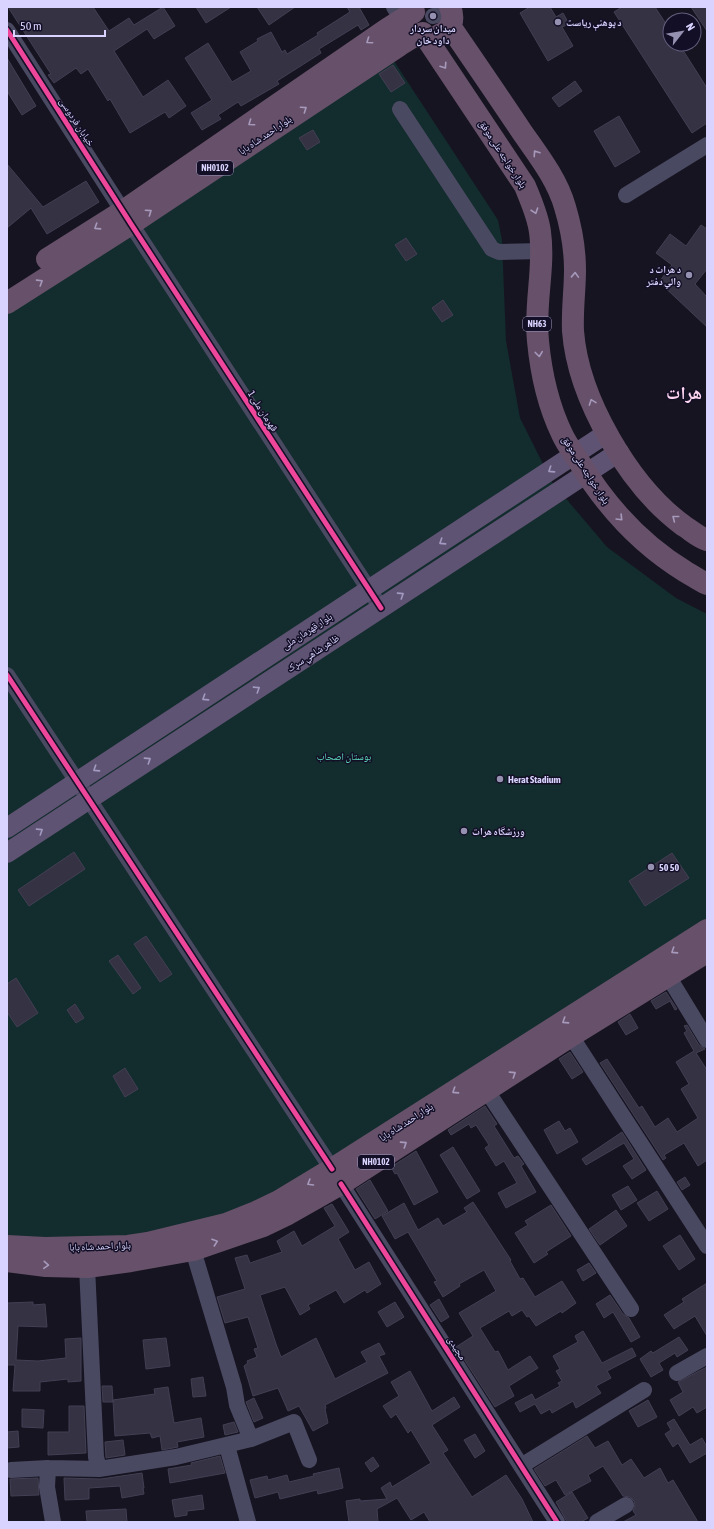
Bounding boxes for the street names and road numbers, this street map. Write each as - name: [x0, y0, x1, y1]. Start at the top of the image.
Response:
- street label: خیابان فردوسی: [56, 96, 97, 149]
- street label: بلوار احمد شاه بابا: [236, 113, 294, 157]
- street label: بلوار خواجه علی موفق: [476, 118, 529, 191]
- road number: NH0102: [197, 161, 233, 175]
- road number: NH63: [523, 317, 551, 331]
- street label: قهرمان ملی 1: [245, 389, 280, 434]
- street label: بلوار خواجه علی موفق: [559, 434, 612, 507]
- street label: بلوار قهرمان ملی: [280, 611, 335, 652]
- street label: ظاهر شاهي سړک: [285, 632, 343, 676]
- street label: بلوار احمد شاه بابا: [377, 1100, 435, 1144]
- road number: NH0102: [358, 1155, 394, 1169]
- street label: بلوار احمد شاه بابا: [69, 1239, 131, 1253]
- street label: مجیدی: [445, 1334, 469, 1363]

